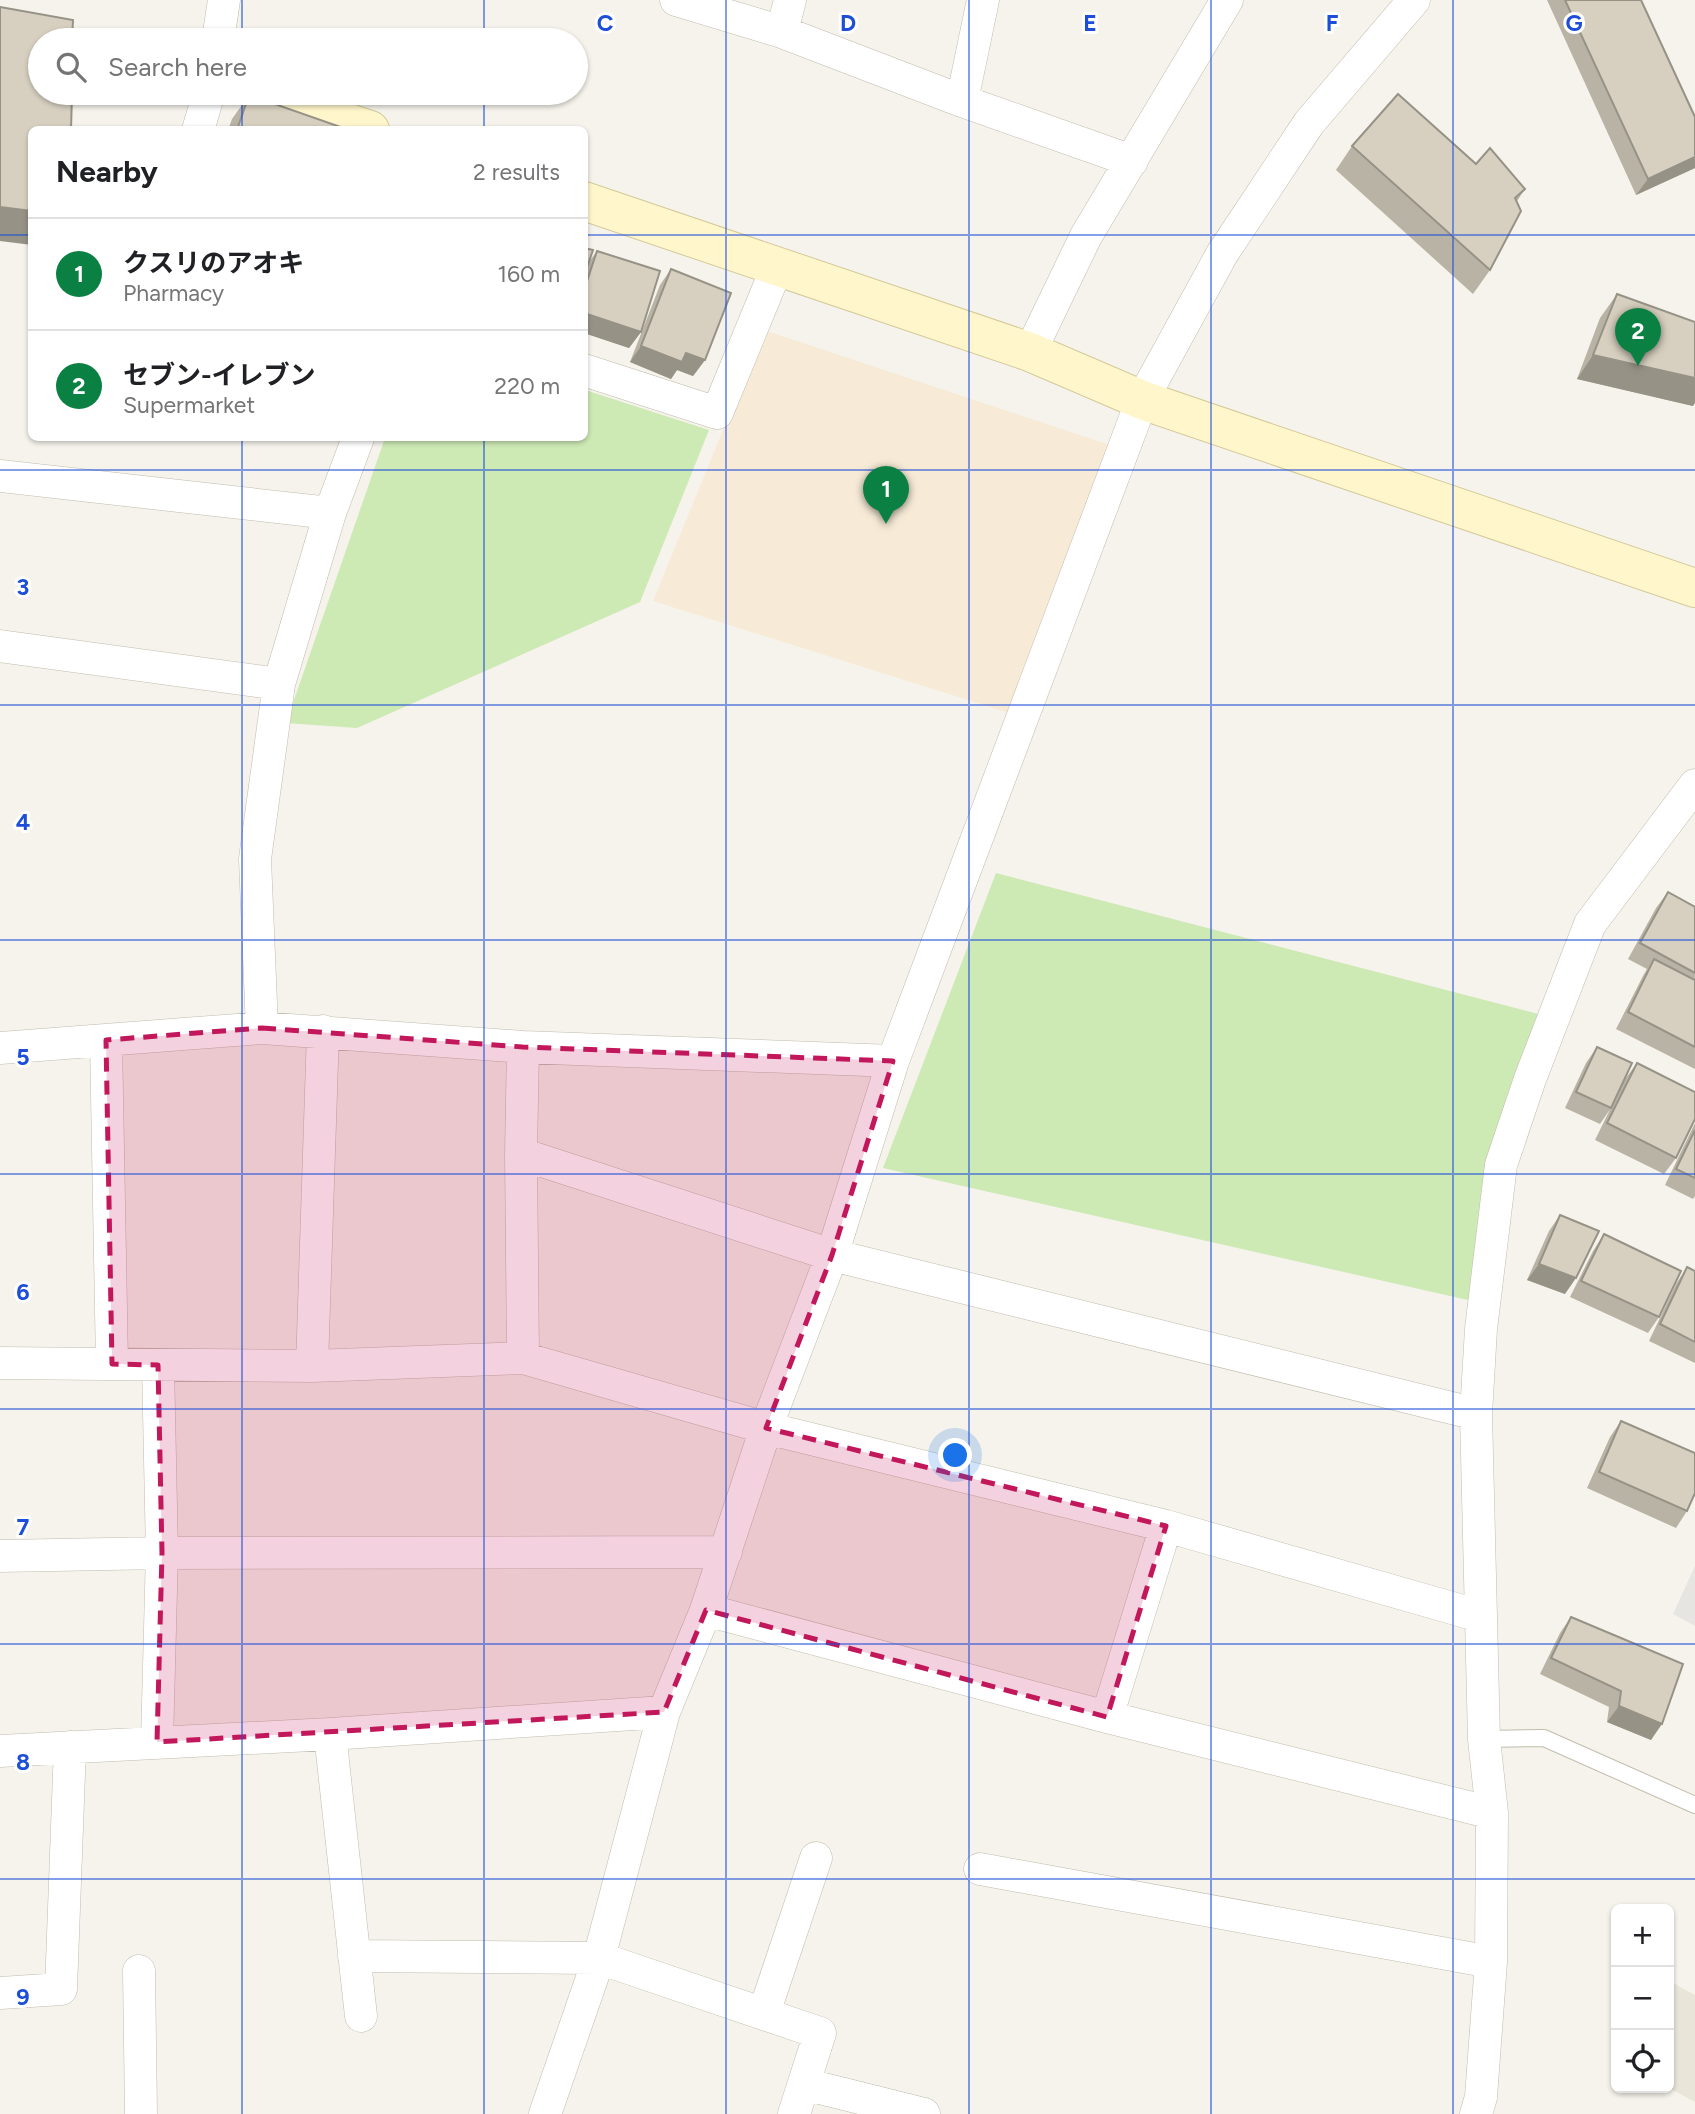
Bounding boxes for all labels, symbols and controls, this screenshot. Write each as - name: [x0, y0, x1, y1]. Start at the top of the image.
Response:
- text: C: [597, 9, 614, 37]
- text: D: [840, 9, 856, 37]
- text: E: [1083, 9, 1097, 37]
- text: F: [1326, 9, 1339, 37]
- text: G: [1565, 9, 1583, 37]
- search box: [28, 28, 588, 105]
- icon: search: [52, 48, 90, 86]
- text: Search here: [108, 51, 247, 83]
- text: Nearby: [56, 153, 158, 190]
- text: 2 results: [473, 158, 560, 186]
- text: クスリのアオキ: [123, 247, 304, 279]
- text: 1: [74, 260, 84, 288]
- text: 160 m: [497, 260, 560, 288]
- text: Pharmacy: [123, 279, 224, 307]
- pin: 2: [1615, 308, 1661, 366]
- text: セブン-イレブン: [123, 359, 316, 391]
- text: 2: [72, 372, 86, 400]
- text: 220 m: [494, 372, 560, 400]
- text: Supermarket: [123, 391, 255, 419]
- pin: 1: [863, 466, 909, 524]
- text: 3: [17, 573, 29, 601]
- text: 4: [16, 808, 30, 836]
- text: 5: [16, 1043, 30, 1071]
- text: 6: [16, 1278, 30, 1306]
- your location: [938, 1438, 972, 1472]
- text: 7: [17, 1513, 30, 1541]
- text: 8: [16, 1748, 30, 1776]
- map controls: [1611, 1904, 1674, 2093]
- button: +: [1611, 1904, 1674, 1967]
- button: −: [1611, 1967, 1674, 2030]
- text: 9: [16, 1983, 30, 2011]
- button: locate: [1611, 2030, 1674, 2093]

